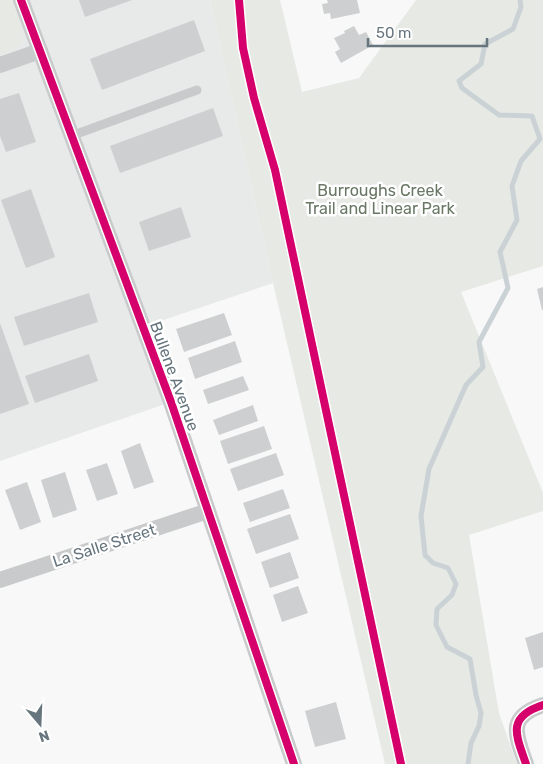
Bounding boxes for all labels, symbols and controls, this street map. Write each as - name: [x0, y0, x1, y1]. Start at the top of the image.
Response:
- scale bar: [368, 15, 487, 47]
- text: 50 m: [376, 24, 411, 42]
- park label: Burroughs Creek Trail and Linear Park: [305, 181, 456, 218]
- street label: Bullene Avenue: [146, 319, 203, 434]
- street label: La Salle Street: [50, 520, 158, 571]
- north arrow: [15, 699, 65, 749]
- text: N: [37, 726, 52, 745]

